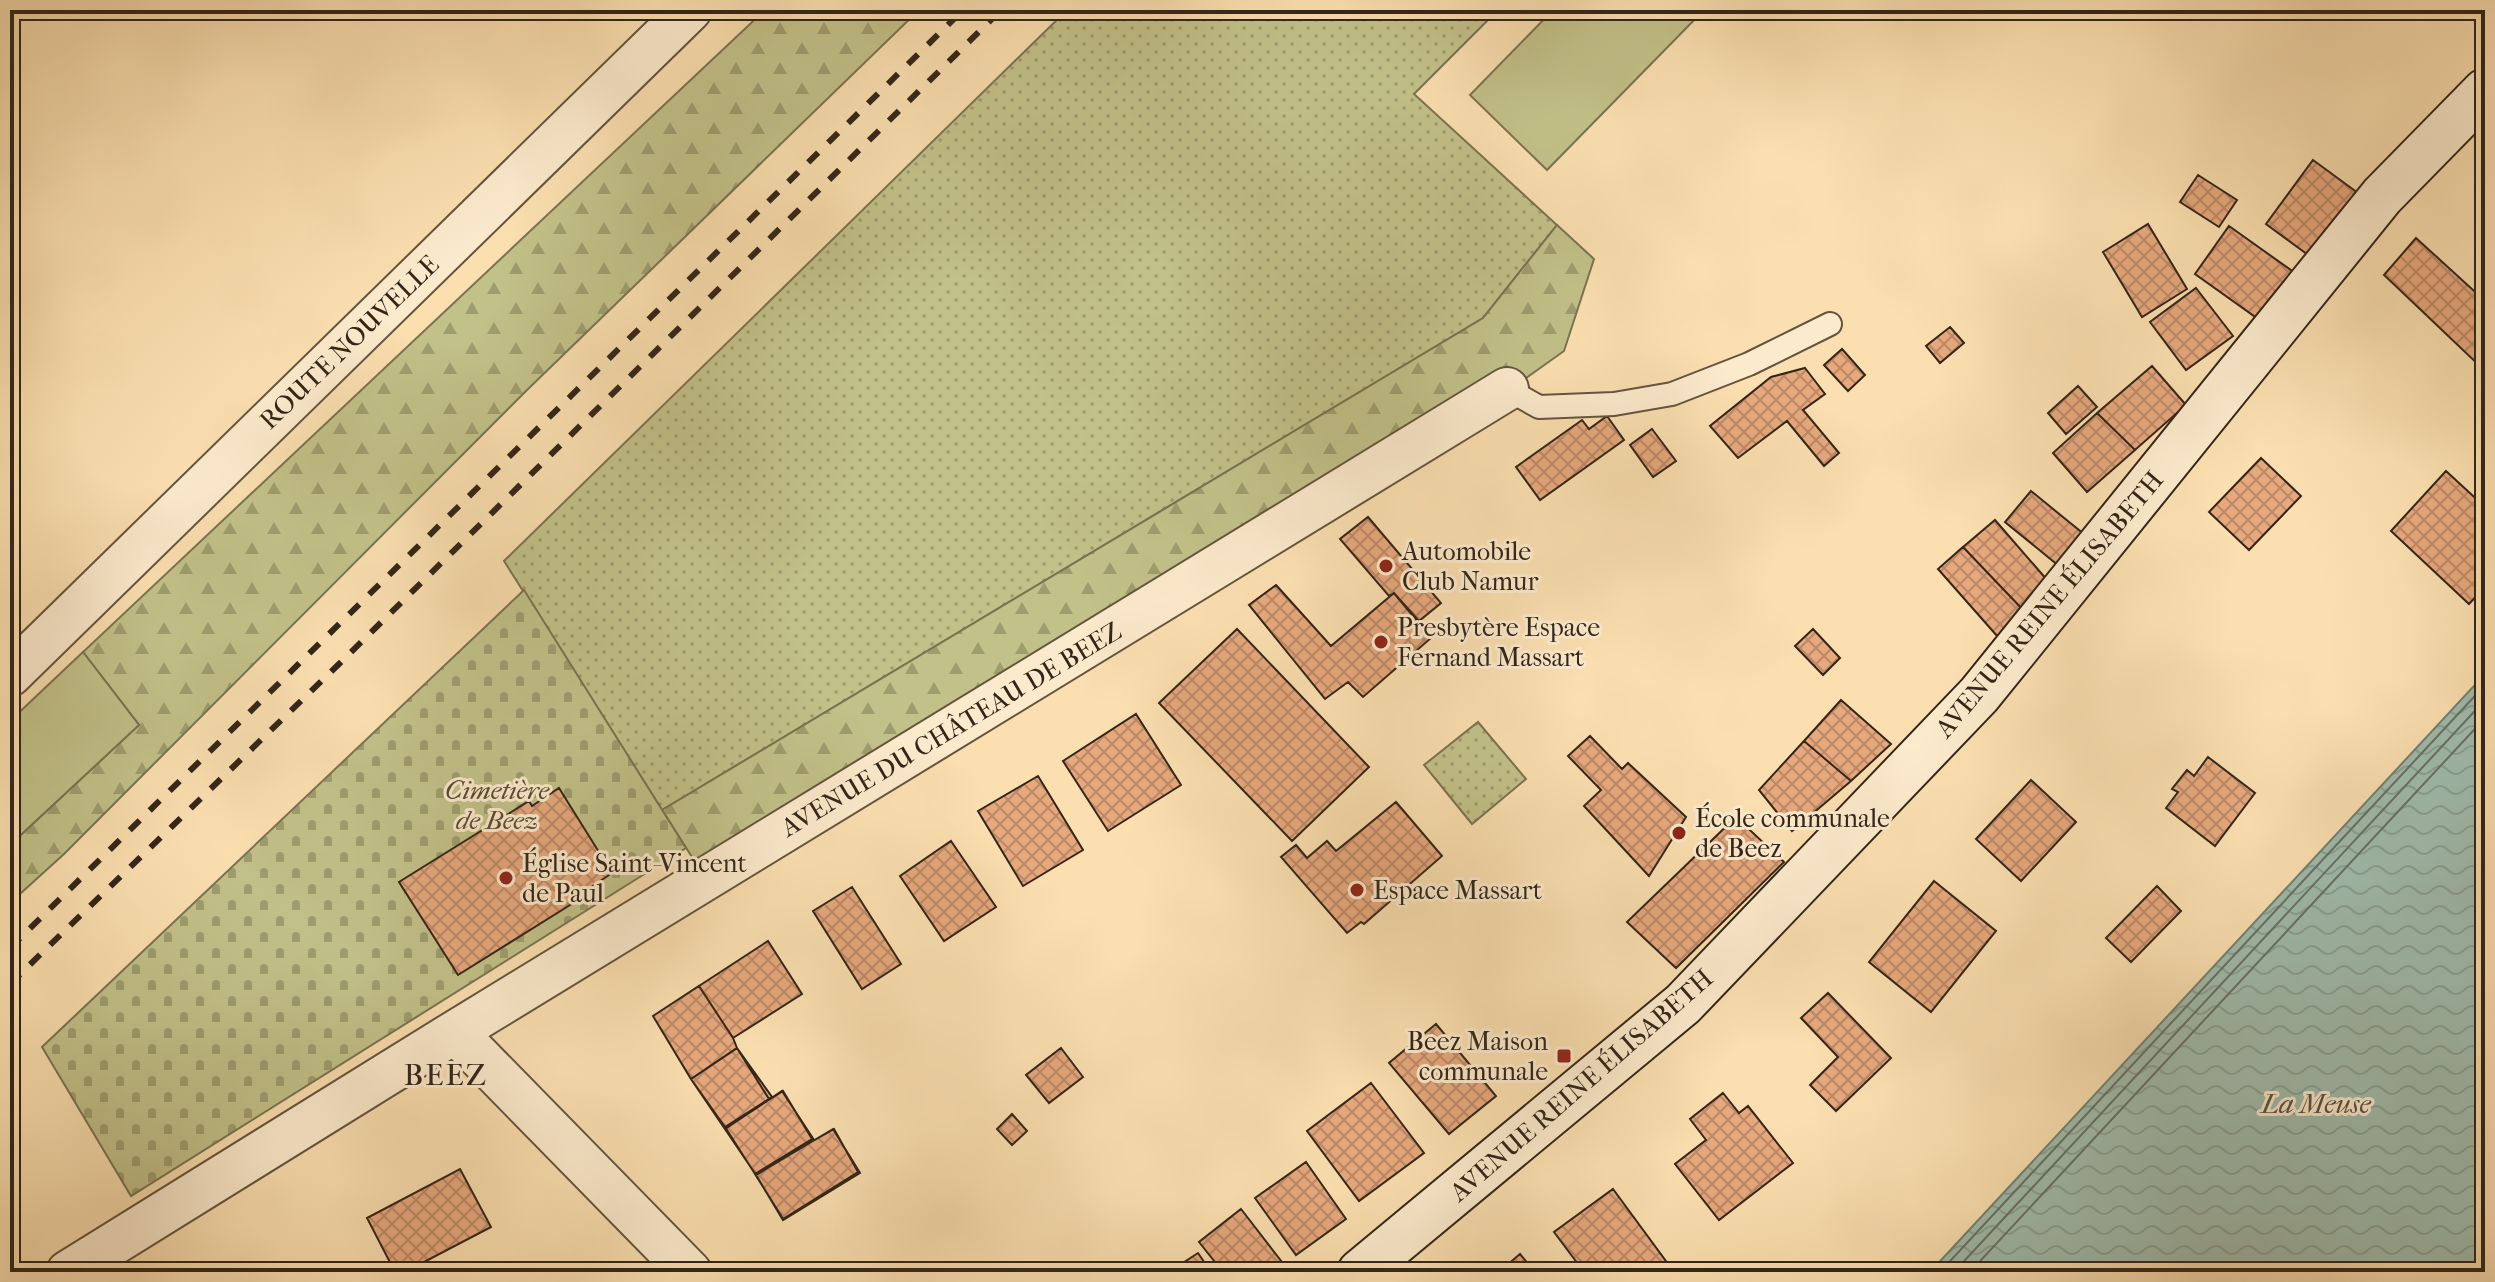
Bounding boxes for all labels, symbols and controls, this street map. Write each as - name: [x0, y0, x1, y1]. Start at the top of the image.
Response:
- street label: ROUTE NOUVELLE: [253, 249, 445, 436]
- street label: AVENUE REINE ÉLISABETH: [1927, 464, 2170, 745]
- place label: Automobile Club Namur: [1401, 536, 1539, 597]
- marker: Automobile Club Namur: [1377, 557, 1395, 575]
- place label: Presbytère Espace Fernand Massart: [1397, 612, 1600, 673]
- street label: AVENUE DU CHÂTEAU DE BEEZ: [774, 614, 1127, 844]
- marker: Presbytère Espace Fernand Massart: [1372, 633, 1390, 651]
- park label: Cimetière de Beez: [445, 775, 551, 836]
- place label: École communale de Beez: [1695, 802, 1890, 864]
- marker: École communale de Beez: [1670, 824, 1688, 842]
- place label: Église Saint-Vincent de Paul: [522, 847, 747, 909]
- marker: Église Saint-Vincent de Paul: [497, 869, 515, 887]
- place label: Espace Massart: [1373, 875, 1543, 906]
- marker: Espace Massart: [1348, 881, 1366, 899]
- street label: AVENUE REINE ÉLISABETH: [1442, 962, 1719, 1209]
- place label: Beez Maison communale: [1407, 1026, 1548, 1087]
- marker: Beez Maison communale: [1555, 1047, 1573, 1065]
- district label: BEEZ: [404, 1058, 488, 1093]
- water label: La Meuse: [2259, 1087, 2371, 1120]

